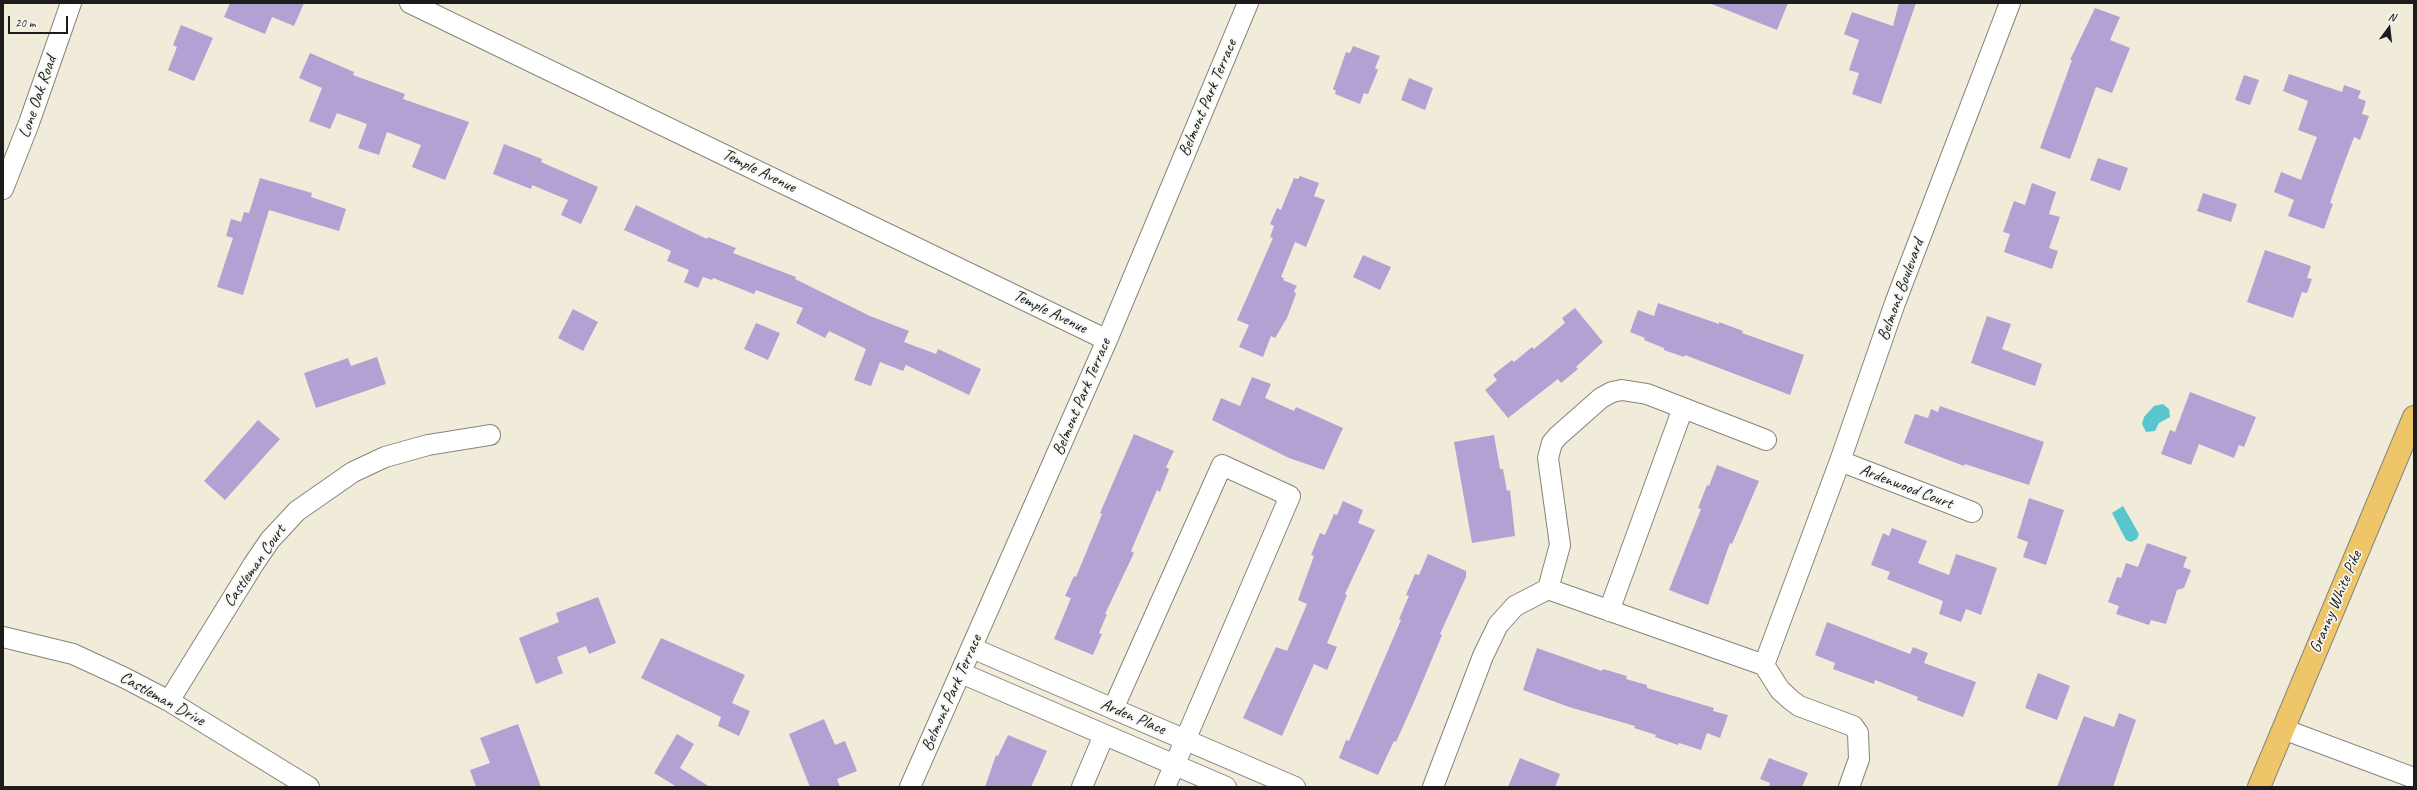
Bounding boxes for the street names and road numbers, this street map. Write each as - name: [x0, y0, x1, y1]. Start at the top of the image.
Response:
- street label: Belmont Park Terrace: [1174, 36, 1242, 160]
- street label: Lone Oak Road: [14, 53, 62, 141]
- street label: Temple Avenue: [719, 144, 799, 198]
- street label: Belmont Boulevard: [1873, 236, 1929, 344]
- street label: Temple Avenue: [1010, 285, 1090, 339]
- street label: Belmont Park Terrace: [1048, 335, 1116, 459]
- street label: Ardenwood Court: [1857, 460, 1955, 514]
- street label: Castleman Court: [219, 521, 291, 611]
- street label: Granny White Pike: [2305, 548, 2367, 656]
- street label: Belmont Park Terrace: [917, 632, 987, 754]
- street label: Castleman Drive: [116, 667, 208, 731]
- street label: Arden Place: [1098, 694, 1168, 740]

